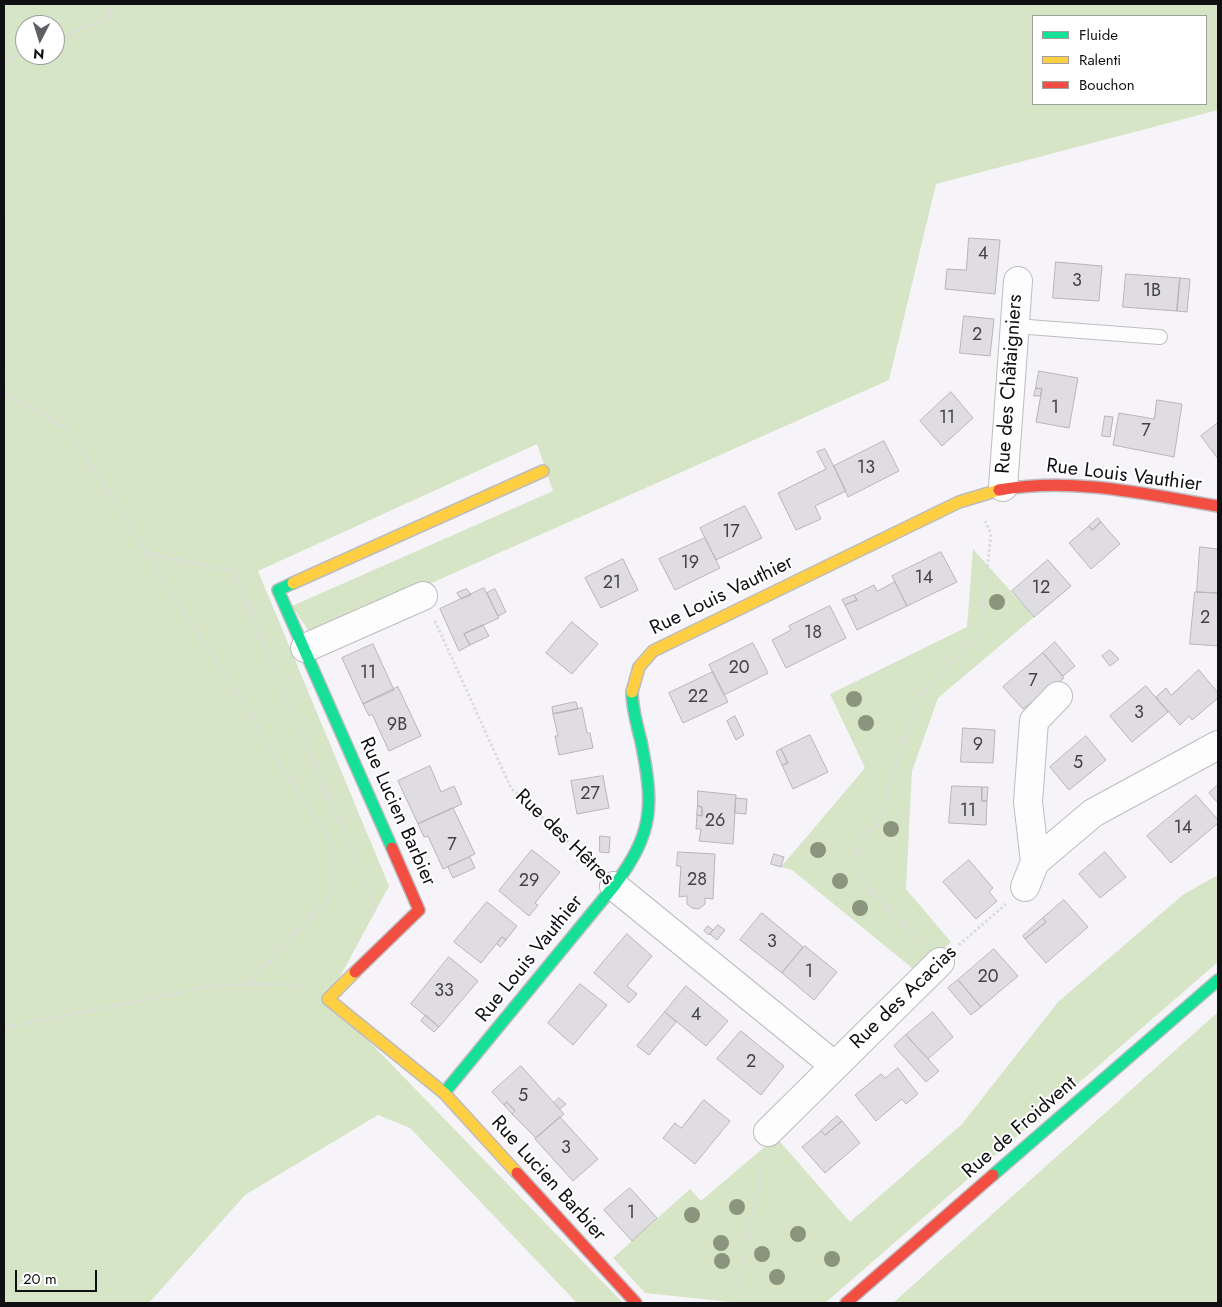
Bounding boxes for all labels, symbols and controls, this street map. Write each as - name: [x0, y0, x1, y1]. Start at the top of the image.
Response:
- north arrow: [15, 15, 65, 65]
- legend: [1032, 15, 1207, 105]
- text: Fluide: [1079, 24, 1118, 46]
- text: N: [32, 43, 45, 64]
- text: Ralenti: [1079, 49, 1121, 71]
- text: Bouchon: [1079, 74, 1135, 96]
- house number: 4: [978, 244, 988, 266]
- house number: 3: [1072, 271, 1082, 293]
- house number: 1B: [1143, 281, 1161, 303]
- street label: Rue des Châtaigniers: [992, 294, 1028, 474]
- house number: 2: [972, 325, 982, 347]
- house number: 1: [1051, 398, 1059, 420]
- house number: 11: [939, 408, 955, 430]
- house number: 7: [1141, 421, 1151, 443]
- street label: Rue Louis Vauthier: [1045, 455, 1203, 497]
- house number: 13: [857, 458, 875, 480]
- house number: 17: [722, 522, 740, 544]
- street label: Rue Louis Vauthier: [646, 551, 798, 641]
- house number: 19: [681, 553, 699, 575]
- house number: 14: [915, 568, 933, 590]
- house number: 21: [603, 573, 621, 595]
- house number: 12: [1032, 578, 1050, 600]
- house number: 2: [1200, 608, 1210, 630]
- house number: 18: [804, 623, 822, 645]
- house number: 20: [728, 658, 750, 680]
- house number: 11: [360, 663, 376, 685]
- house number: 7: [1028, 671, 1038, 693]
- house number: 22: [688, 687, 708, 709]
- house number: 3: [1134, 703, 1144, 725]
- house number: 9B: [387, 715, 407, 737]
- street label: Rue Lucien Barbier: [353, 734, 441, 890]
- house number: 9: [973, 735, 983, 757]
- house number: 5: [1073, 753, 1083, 775]
- house number: 27: [580, 784, 600, 806]
- street label: Rue des Hêtres: [510, 785, 618, 891]
- house number: 11: [960, 801, 976, 823]
- house number: 26: [705, 811, 725, 833]
- house number: 14: [1174, 818, 1192, 840]
- house number: 7: [447, 835, 457, 857]
- house number: 28: [687, 870, 707, 892]
- house number: 29: [519, 871, 539, 893]
- street label: Rue Louis Vauthier: [471, 891, 589, 1027]
- house number: 3: [767, 932, 777, 954]
- street label: Rue des Acacias: [846, 941, 962, 1055]
- house number: 1: [805, 962, 813, 984]
- house number: 20: [977, 967, 999, 989]
- house number: 33: [434, 981, 454, 1003]
- house number: 4: [691, 1005, 701, 1027]
- house number: 2: [746, 1052, 756, 1074]
- street label: Rue de Froidvent: [958, 1072, 1082, 1184]
- house number: 5: [518, 1086, 528, 1108]
- street label: Rue Lucien Barbier: [486, 1111, 610, 1247]
- house number: 3: [561, 1138, 571, 1160]
- house number: 1: [627, 1203, 635, 1225]
- scale bar: [18, 1260, 100, 1292]
- text: 20 m: [23, 1268, 57, 1290]

